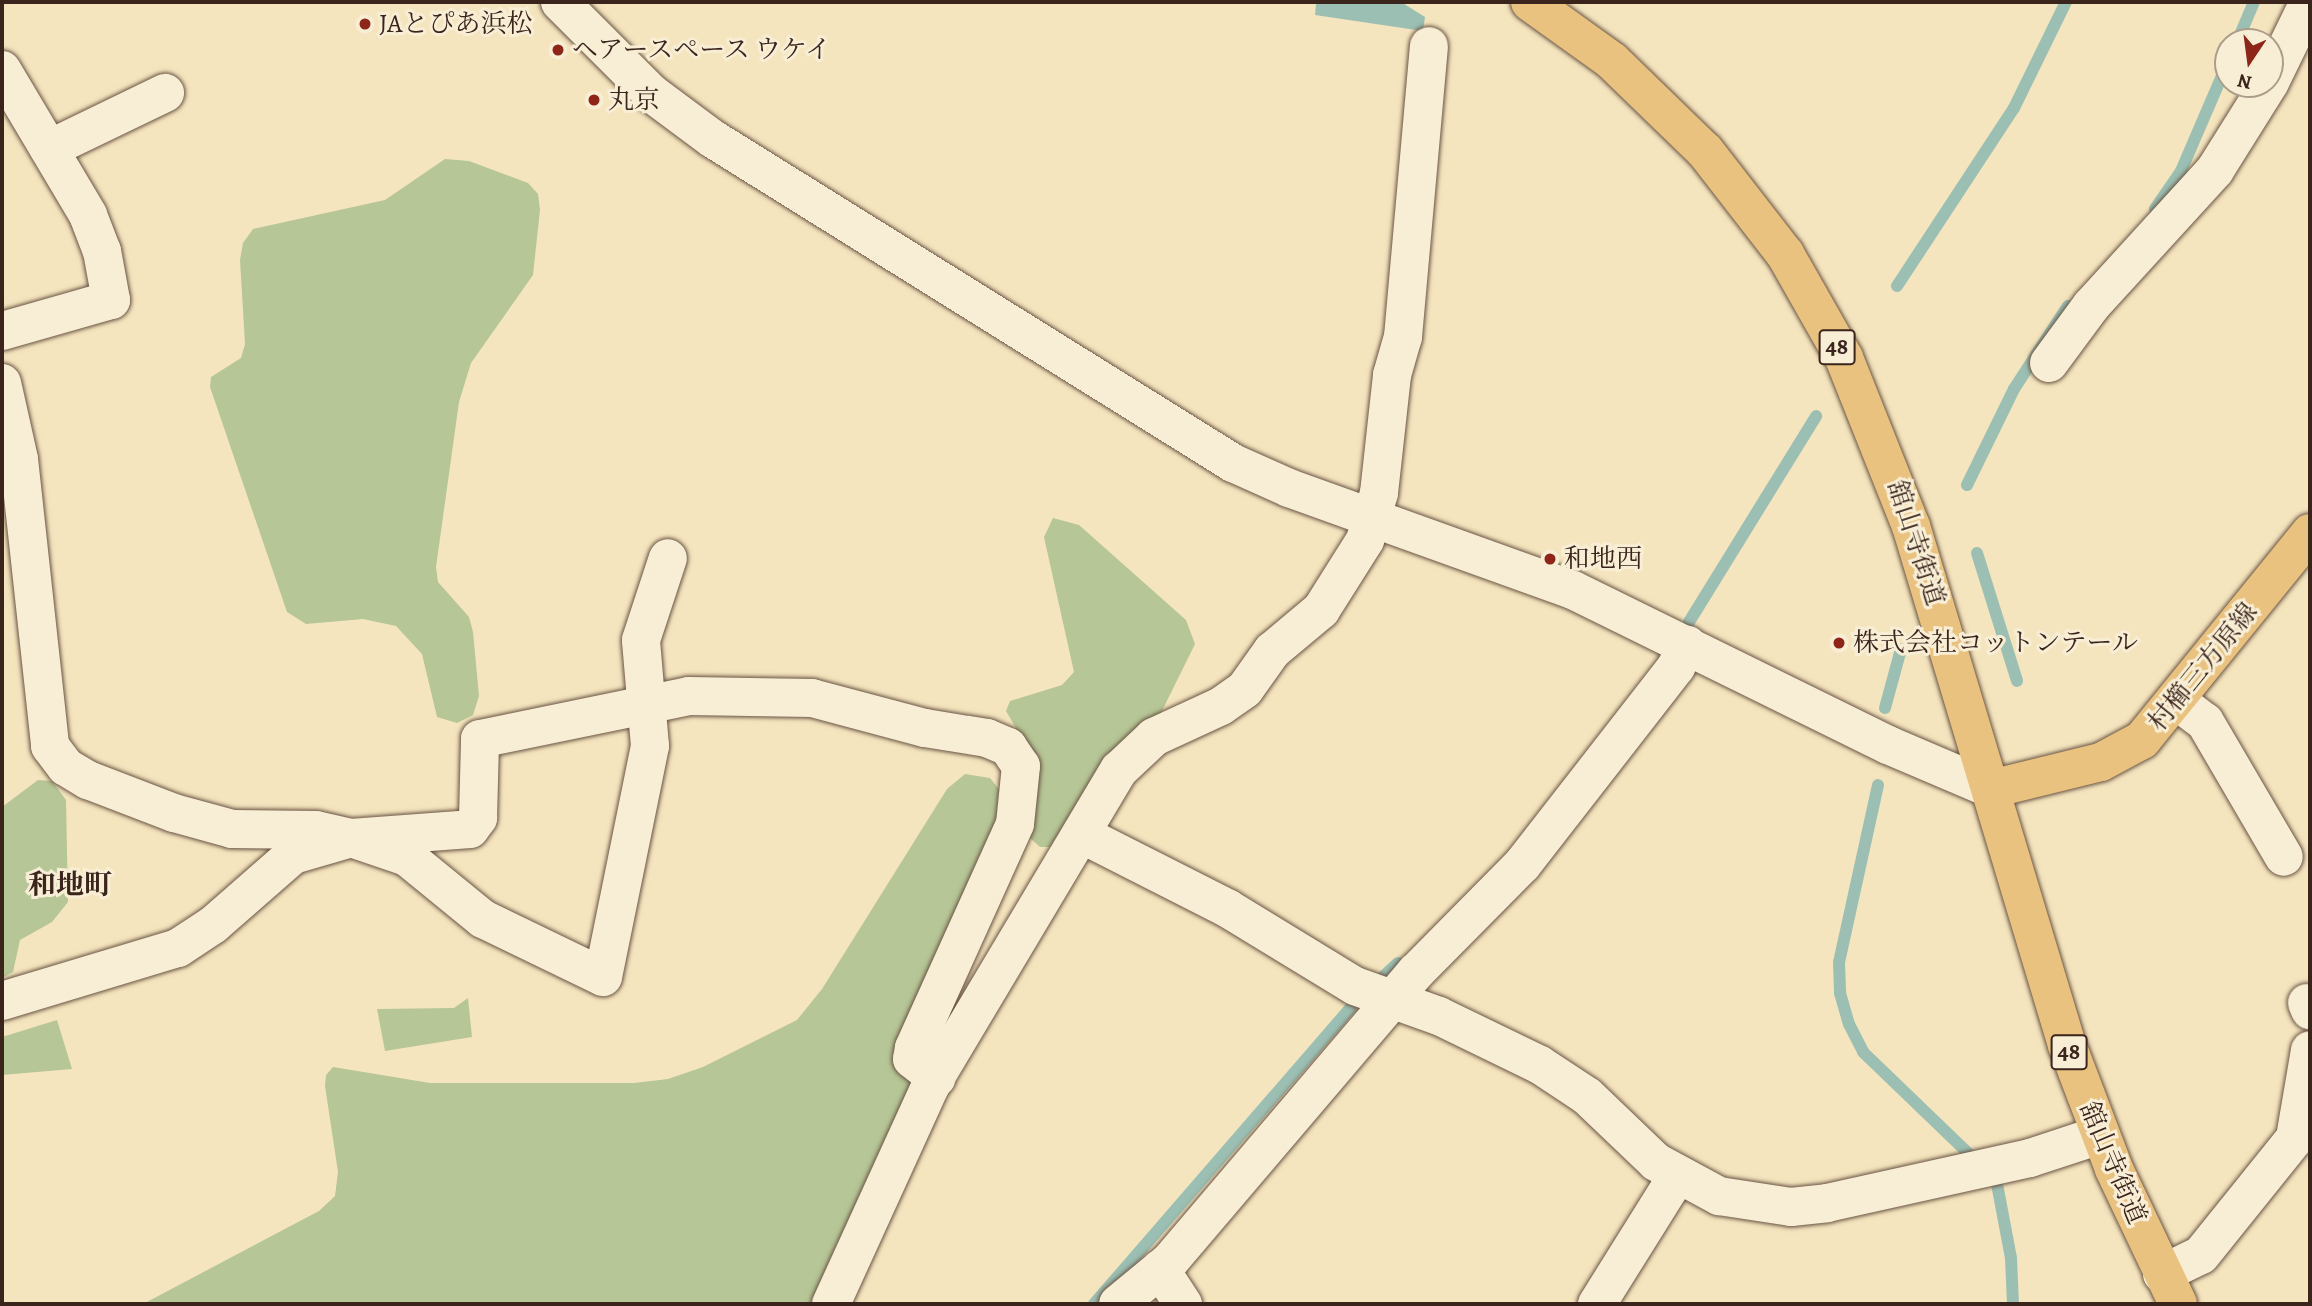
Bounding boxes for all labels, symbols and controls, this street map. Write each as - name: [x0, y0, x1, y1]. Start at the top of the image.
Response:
- place label: JAとぴあ浜松: [379, 8, 532, 40]
- marker: JAとぴあ浜松: [357, 16, 373, 32]
- north arrow: [2214, 28, 2284, 98]
- place label: ヘアースペース ウケイ: [572, 34, 836, 66]
- marker: ヘアースペース ウケイ: [550, 42, 566, 58]
- text: N: [2235, 67, 2254, 96]
- place label: 丸京: [608, 84, 660, 116]
- marker: 丸京: [586, 92, 602, 108]
- road number: 48: [1818, 326, 1856, 368]
- street label: 舘山寺街道: [1881, 476, 1951, 610]
- place label: 和地西: [1564, 543, 1642, 575]
- marker: 和地西: [1542, 551, 1558, 567]
- street label: 村櫛三方原線: [2142, 597, 2264, 737]
- place label: 株式会社コットンテール: [1853, 627, 2139, 659]
- marker: 株式会社コットンテール: [1831, 635, 1847, 651]
- district label: 和地町: [28, 868, 112, 902]
- road number: 48: [2050, 1032, 2088, 1072]
- street label: 舘山寺街道: [2073, 1097, 2153, 1229]

